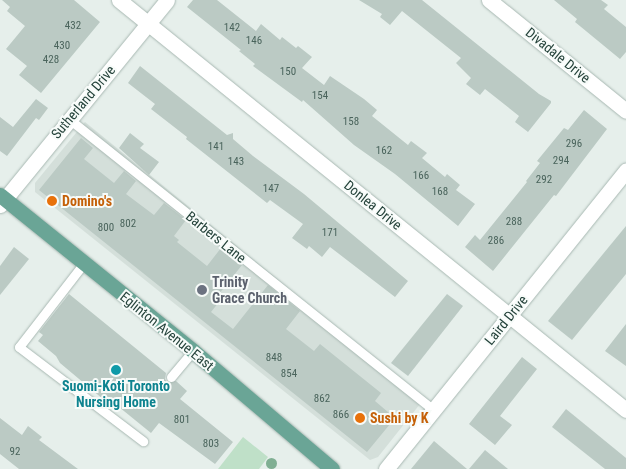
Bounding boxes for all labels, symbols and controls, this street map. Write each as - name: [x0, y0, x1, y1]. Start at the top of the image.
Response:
- house number: 432: [65, 19, 81, 33]
- house number: 142: [224, 21, 240, 35]
- street label: Divadale Drive: [522, 24, 594, 86]
- house number: 146: [246, 34, 262, 48]
- house number: 430: [54, 39, 70, 53]
- house number: 428: [43, 53, 59, 67]
- street label: Sutherland Drive: [47, 62, 119, 142]
- house number: 150: [280, 65, 296, 79]
- house number: 154: [312, 89, 328, 103]
- house number: 158: [343, 115, 359, 129]
- house number: 296: [566, 137, 582, 151]
- house number: 141: [208, 140, 224, 154]
- house number: 162: [376, 144, 392, 158]
- house number: 294: [553, 154, 569, 168]
- house number: 143: [228, 155, 244, 169]
- house number: 166: [413, 169, 429, 183]
- house number: 292: [536, 173, 552, 187]
- street label: Donlea Drive: [341, 177, 405, 233]
- house number: 147: [263, 182, 279, 196]
- house number: 168: [432, 185, 448, 199]
- place label: Domino's: [62, 193, 112, 209]
- marker: Domino's: [46, 195, 58, 207]
- street label: Barbers Lane: [182, 208, 250, 266]
- house number: 288: [506, 215, 522, 229]
- house number: 802: [120, 217, 136, 231]
- house number: 800: [98, 221, 114, 235]
- house number: 171: [322, 226, 338, 240]
- house number: 286: [488, 234, 504, 248]
- place label: Trinity Grace Church: [212, 274, 287, 306]
- marker: Trinity Grace Church: [196, 284, 208, 296]
- street label: Eglinton Avenue East: [117, 288, 217, 374]
- street label: Laird Drive: [481, 292, 531, 348]
- house number: 848: [266, 351, 282, 365]
- marker: Suomi-Koti Toronto Nursing Home: [110, 364, 122, 376]
- house number: 854: [281, 367, 297, 381]
- place label: Suomi-Koti Toronto Nursing Home: [62, 378, 170, 411]
- house number: 862: [314, 392, 330, 406]
- house number: 866: [333, 408, 349, 422]
- place label: Sushi by K: [370, 410, 429, 426]
- marker: Sushi by K: [354, 412, 366, 424]
- house number: 801: [174, 413, 190, 427]
- house number: 803: [203, 437, 219, 451]
- house number: 92: [10, 445, 20, 459]

